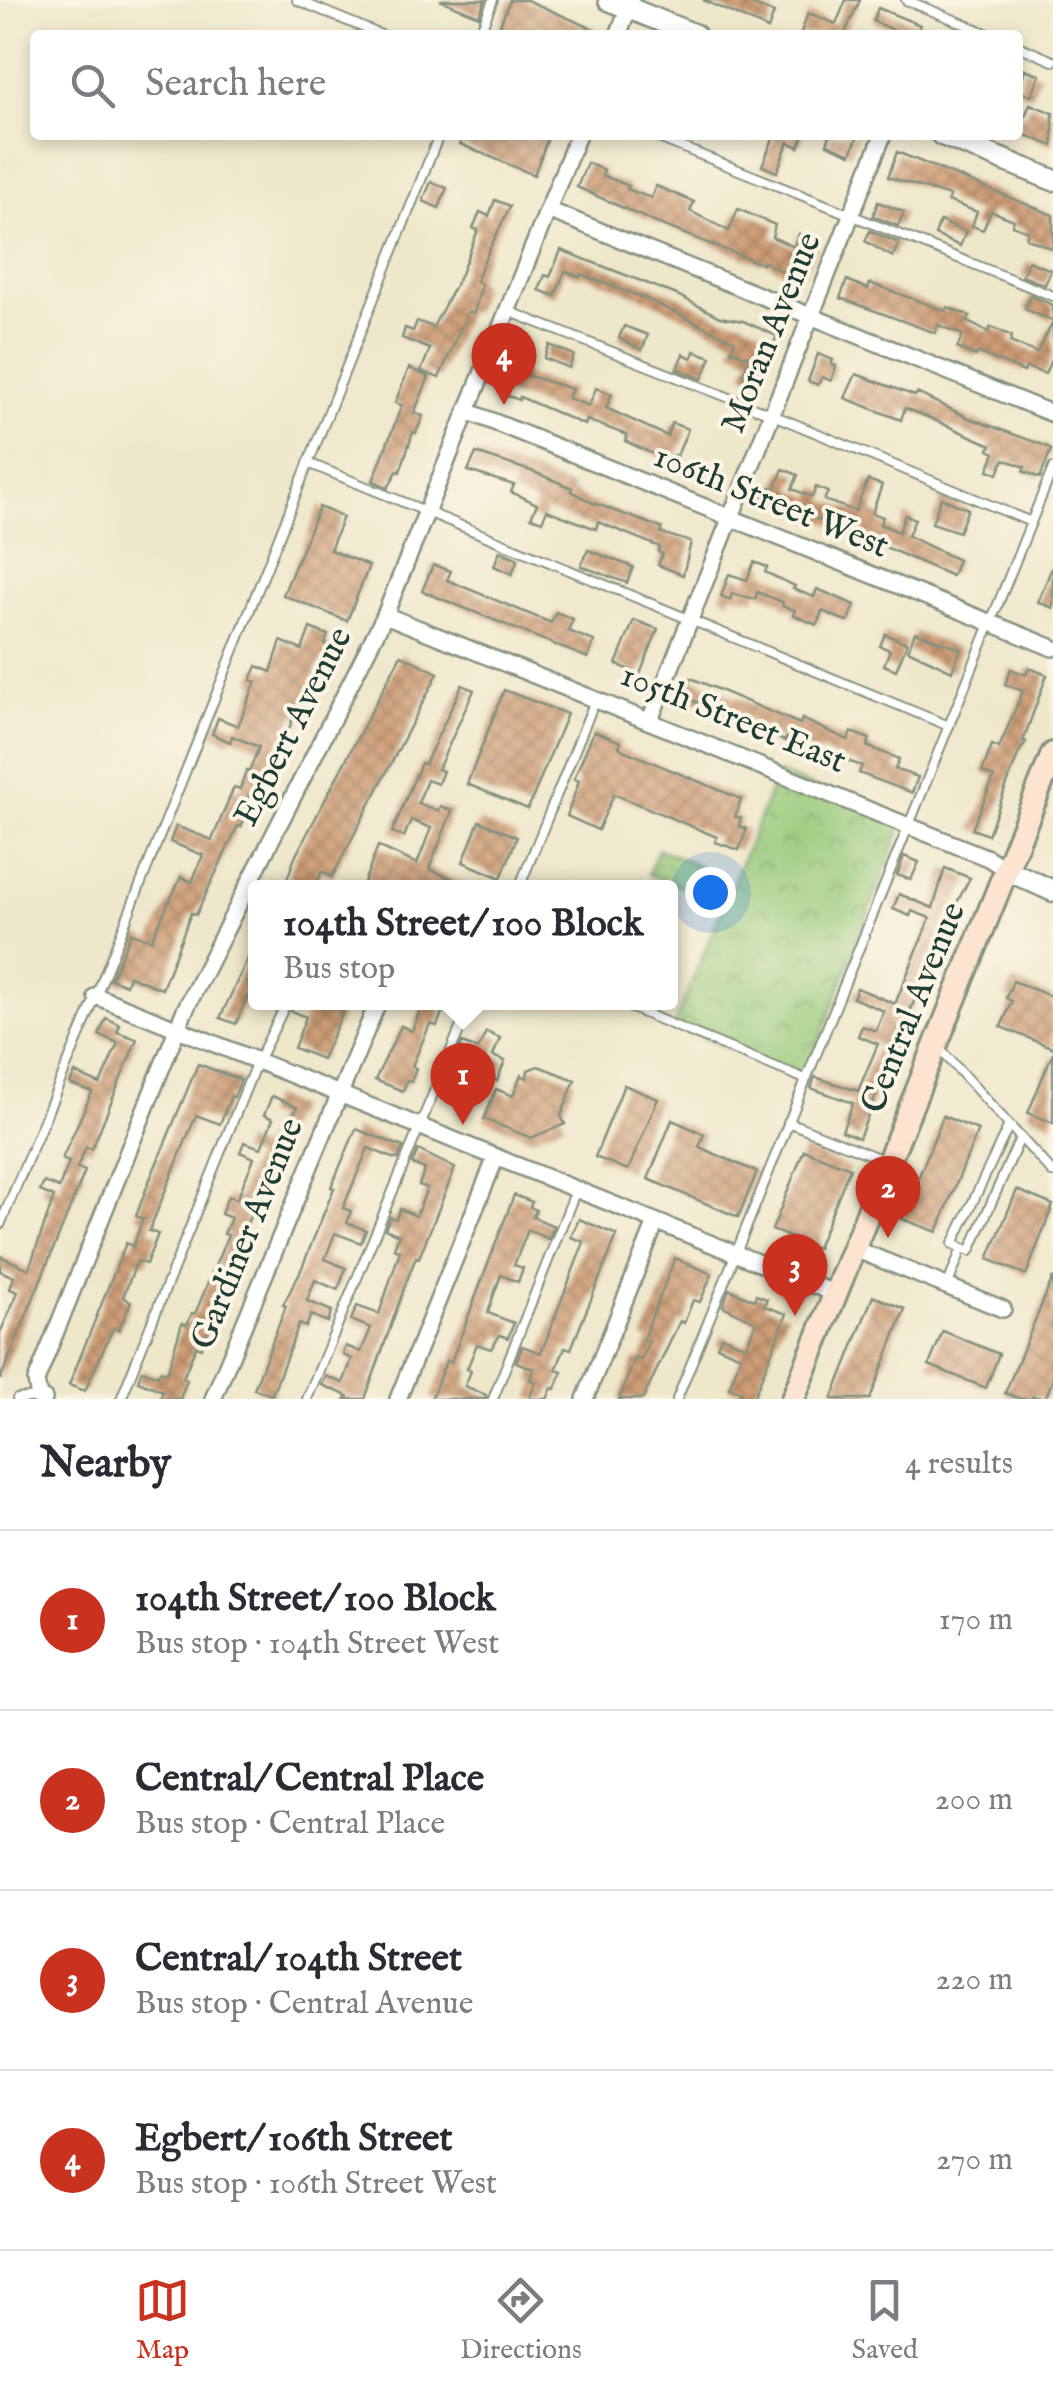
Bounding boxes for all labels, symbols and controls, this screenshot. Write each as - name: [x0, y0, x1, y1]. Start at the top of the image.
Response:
- search box: [30, 30, 1023, 140]
- icon: search: [65, 58, 120, 113]
- text: Search here: [145, 61, 326, 109]
- street label: Moran Avenue: [711, 226, 833, 440]
- pin: 4: [472, 322, 536, 405]
- street label: 106th Street West: [647, 434, 895, 570]
- street label: Egbert Avenue: [225, 620, 363, 834]
- street label: 105th Street East: [614, 653, 852, 785]
- your location: [685, 867, 736, 918]
- popup: [248, 880, 678, 1010]
- street label: Central Avenue: [851, 896, 977, 1120]
- text: 104th Street/ 100 Block: [283, 901, 643, 949]
- text: Bus stop: [283, 949, 395, 990]
- pin: 1: [430, 1042, 496, 1125]
- street label: Gardiner Avenue: [181, 1112, 315, 1356]
- pin: 2: [856, 1156, 920, 1238]
- pin: 3: [762, 1234, 828, 1316]
- text: Nearby: [40, 1438, 171, 1491]
- text: 4 results: [905, 1444, 1013, 1485]
- text: 104th Street/ 100 Block: [135, 1576, 496, 1624]
- text: 1: [67, 1600, 78, 1641]
- text: 170 m: [939, 1600, 1013, 1641]
- text: Bus stop · 104th Street West: [135, 1624, 499, 1665]
- text: Central/ Central Place: [135, 1756, 484, 1804]
- text: 2: [65, 1780, 80, 1821]
- text: 200 m: [935, 1780, 1013, 1821]
- text: Bus stop · Central Place: [135, 1804, 445, 1845]
- text: Central/ 104th Street: [135, 1936, 462, 1984]
- text: 3: [67, 1960, 78, 2001]
- text: 220 m: [936, 1960, 1013, 2001]
- text: Bus stop · Central Avenue: [135, 1984, 473, 2025]
- text: Egbert/ 106th Street: [135, 2116, 453, 2164]
- text: 4: [65, 2140, 80, 2181]
- text: 270 m: [936, 2140, 1013, 2181]
- text: Bus stop · 106th Street West: [135, 2164, 497, 2205]
- tab: Map: [135, 2273, 190, 2368]
- tab: Directions: [460, 2273, 582, 2368]
- tab: Saved: [852, 2273, 918, 2368]

